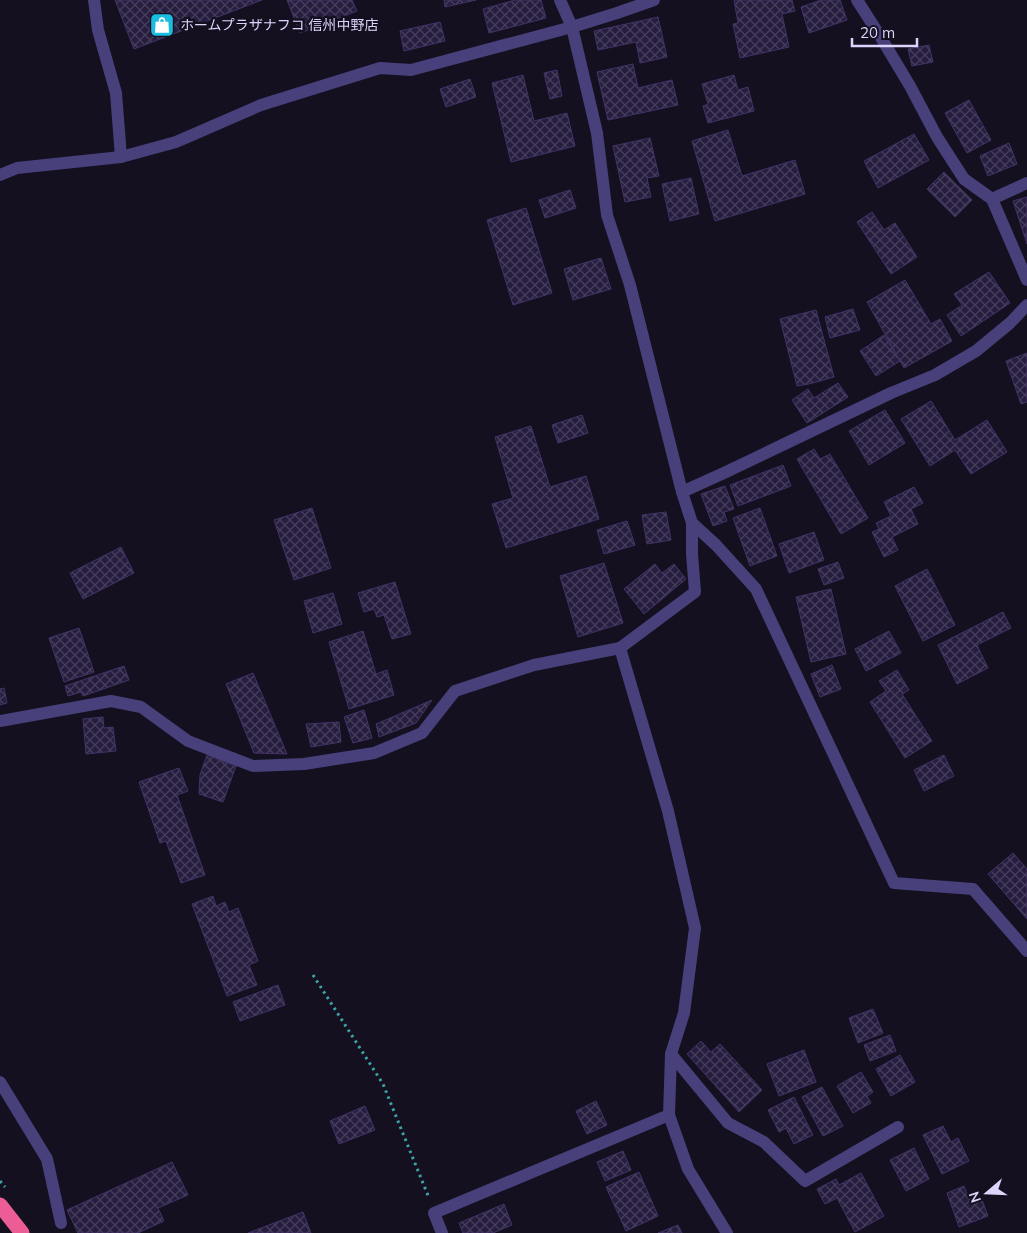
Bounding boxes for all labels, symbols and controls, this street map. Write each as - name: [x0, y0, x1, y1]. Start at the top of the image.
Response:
- shop icon: ホームプラザナフコ 信州中野店: [149, 12, 175, 38]
- scale bar: [852, 15, 917, 47]
- place label: ホームプラザナフコ 信州中野店: [180, 16, 378, 34]
- text: 20 m: [860, 23, 895, 42]
- north arrow: [962, 1168, 1012, 1218]
- text: N: [964, 1189, 985, 1205]

